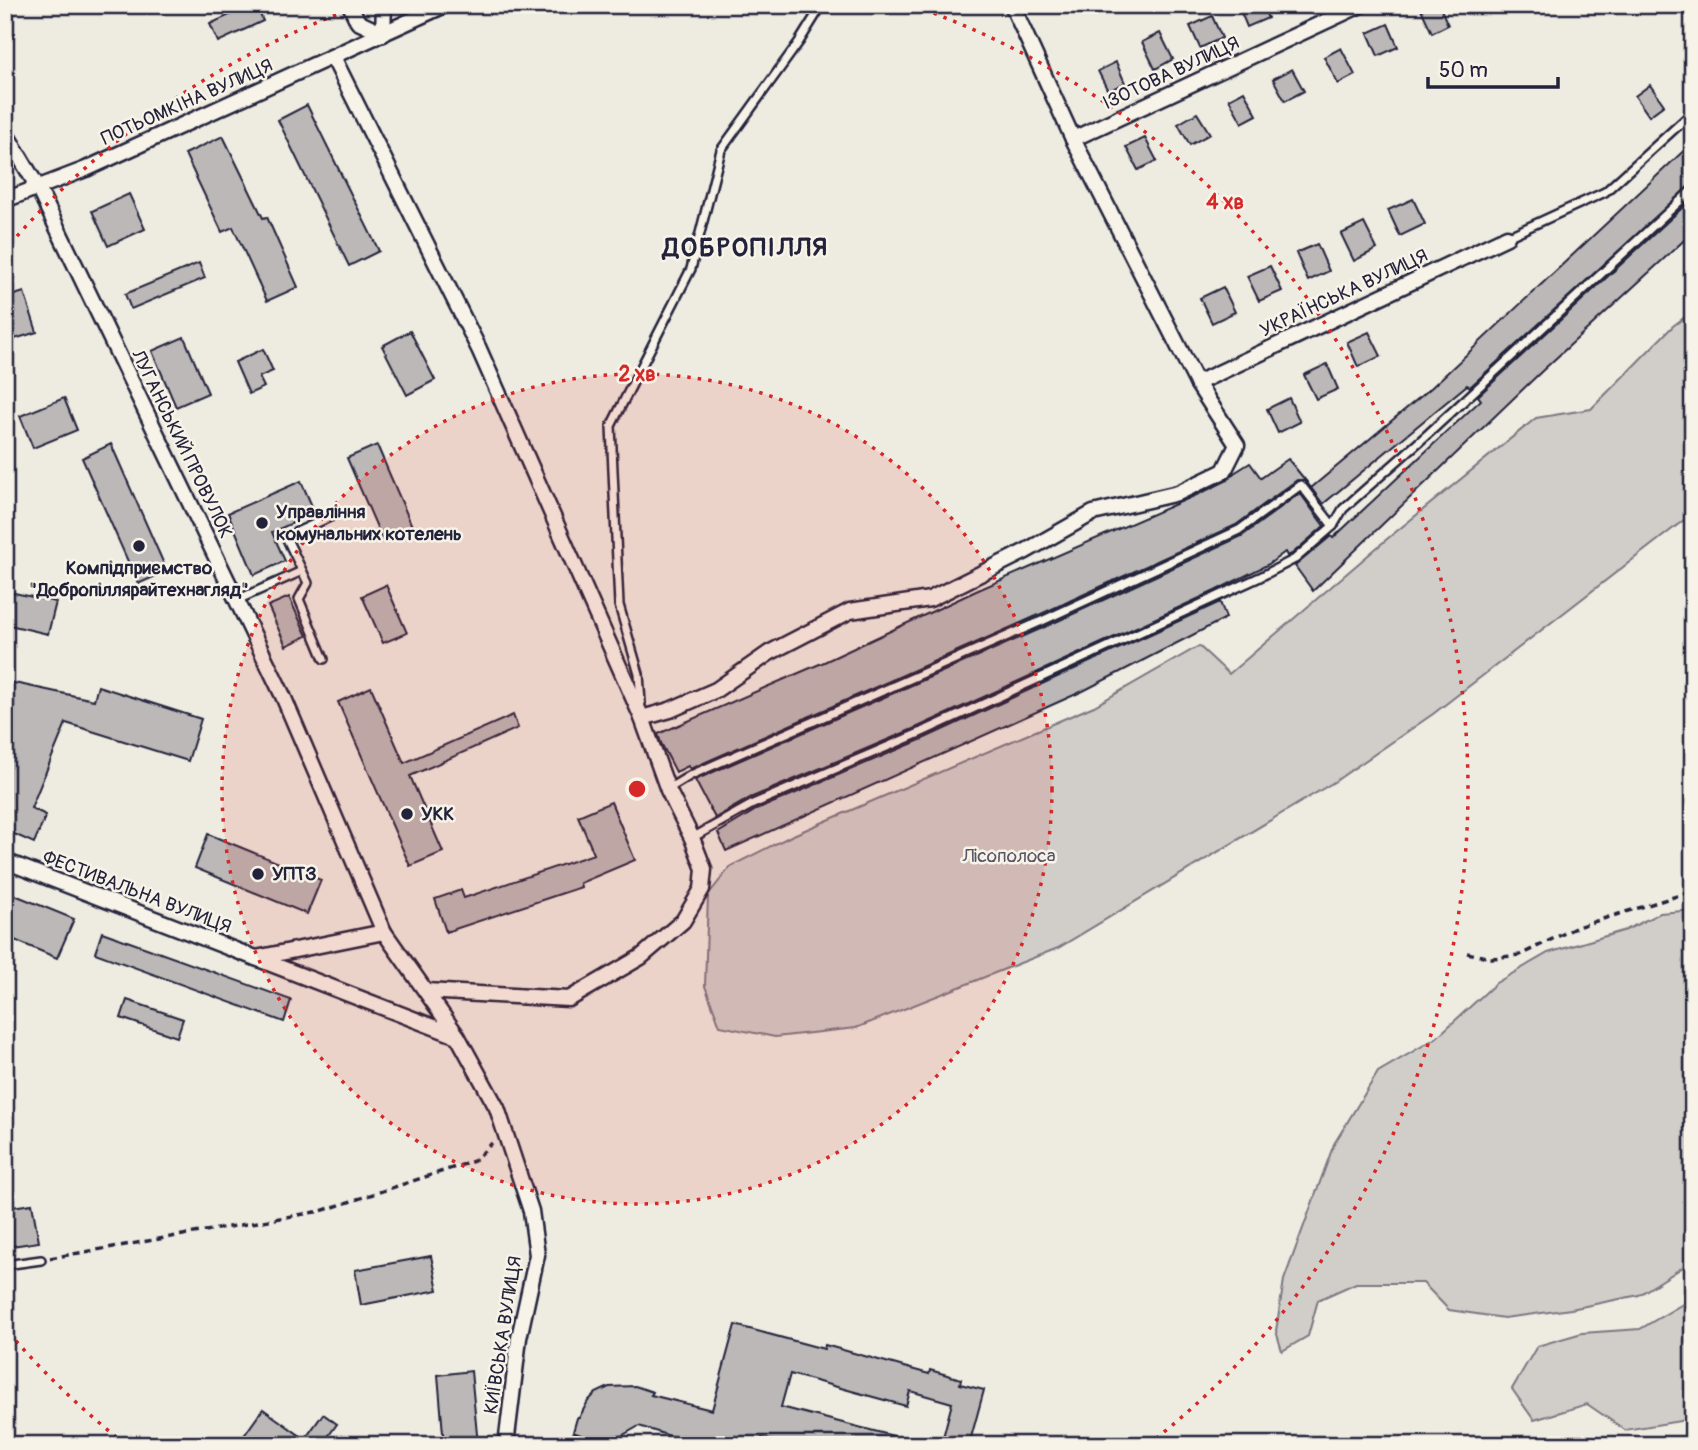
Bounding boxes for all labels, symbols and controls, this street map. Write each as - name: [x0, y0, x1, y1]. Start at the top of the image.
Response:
- street label: ІЗОТОВА ВУЛИЦЯ: [1099, 31, 1243, 115]
- scale bar: [1428, 46, 1558, 90]
- street label: ПОТЬОМКІНА ВУЛИЦЯ: [97, 53, 277, 151]
- text: 50 m: [1439, 57, 1488, 84]
- text: 4 хв: [1206, 189, 1244, 216]
- district label: ДОБРОПІЛЛЯ: [661, 232, 829, 264]
- street label: УКРАЇНСЬКА ВУЛИЦЯ: [1256, 244, 1432, 342]
- street label: ЛУГАНСЬКИЙ ПРОВУЛОК: [125, 345, 238, 542]
- text: 2 хв: [618, 361, 656, 388]
- place label: Управління комунальних котелень: [276, 500, 462, 546]
- marker: Управління комунальних котелень: [254, 515, 270, 531]
- marker: Компідприємство "Добропіллярайтехнагляд": [131, 538, 147, 554]
- place label: Компідприємство "Добропіллярайтехнагляд": [29, 556, 249, 602]
- centre of rings: [625, 777, 649, 801]
- place label: УКК: [421, 802, 454, 826]
- marker: УКК: [399, 806, 415, 822]
- park label: Лісополоса: [961, 844, 1056, 868]
- street label: ФЕСТИВАЛЬНА ВУЛИЦЯ: [39, 845, 235, 939]
- place label: УПТЗ: [272, 862, 317, 886]
- marker: УПТЗ: [250, 866, 266, 882]
- street label: КИЇВСЬКА ВУЛИЦЯ: [479, 1254, 527, 1416]

